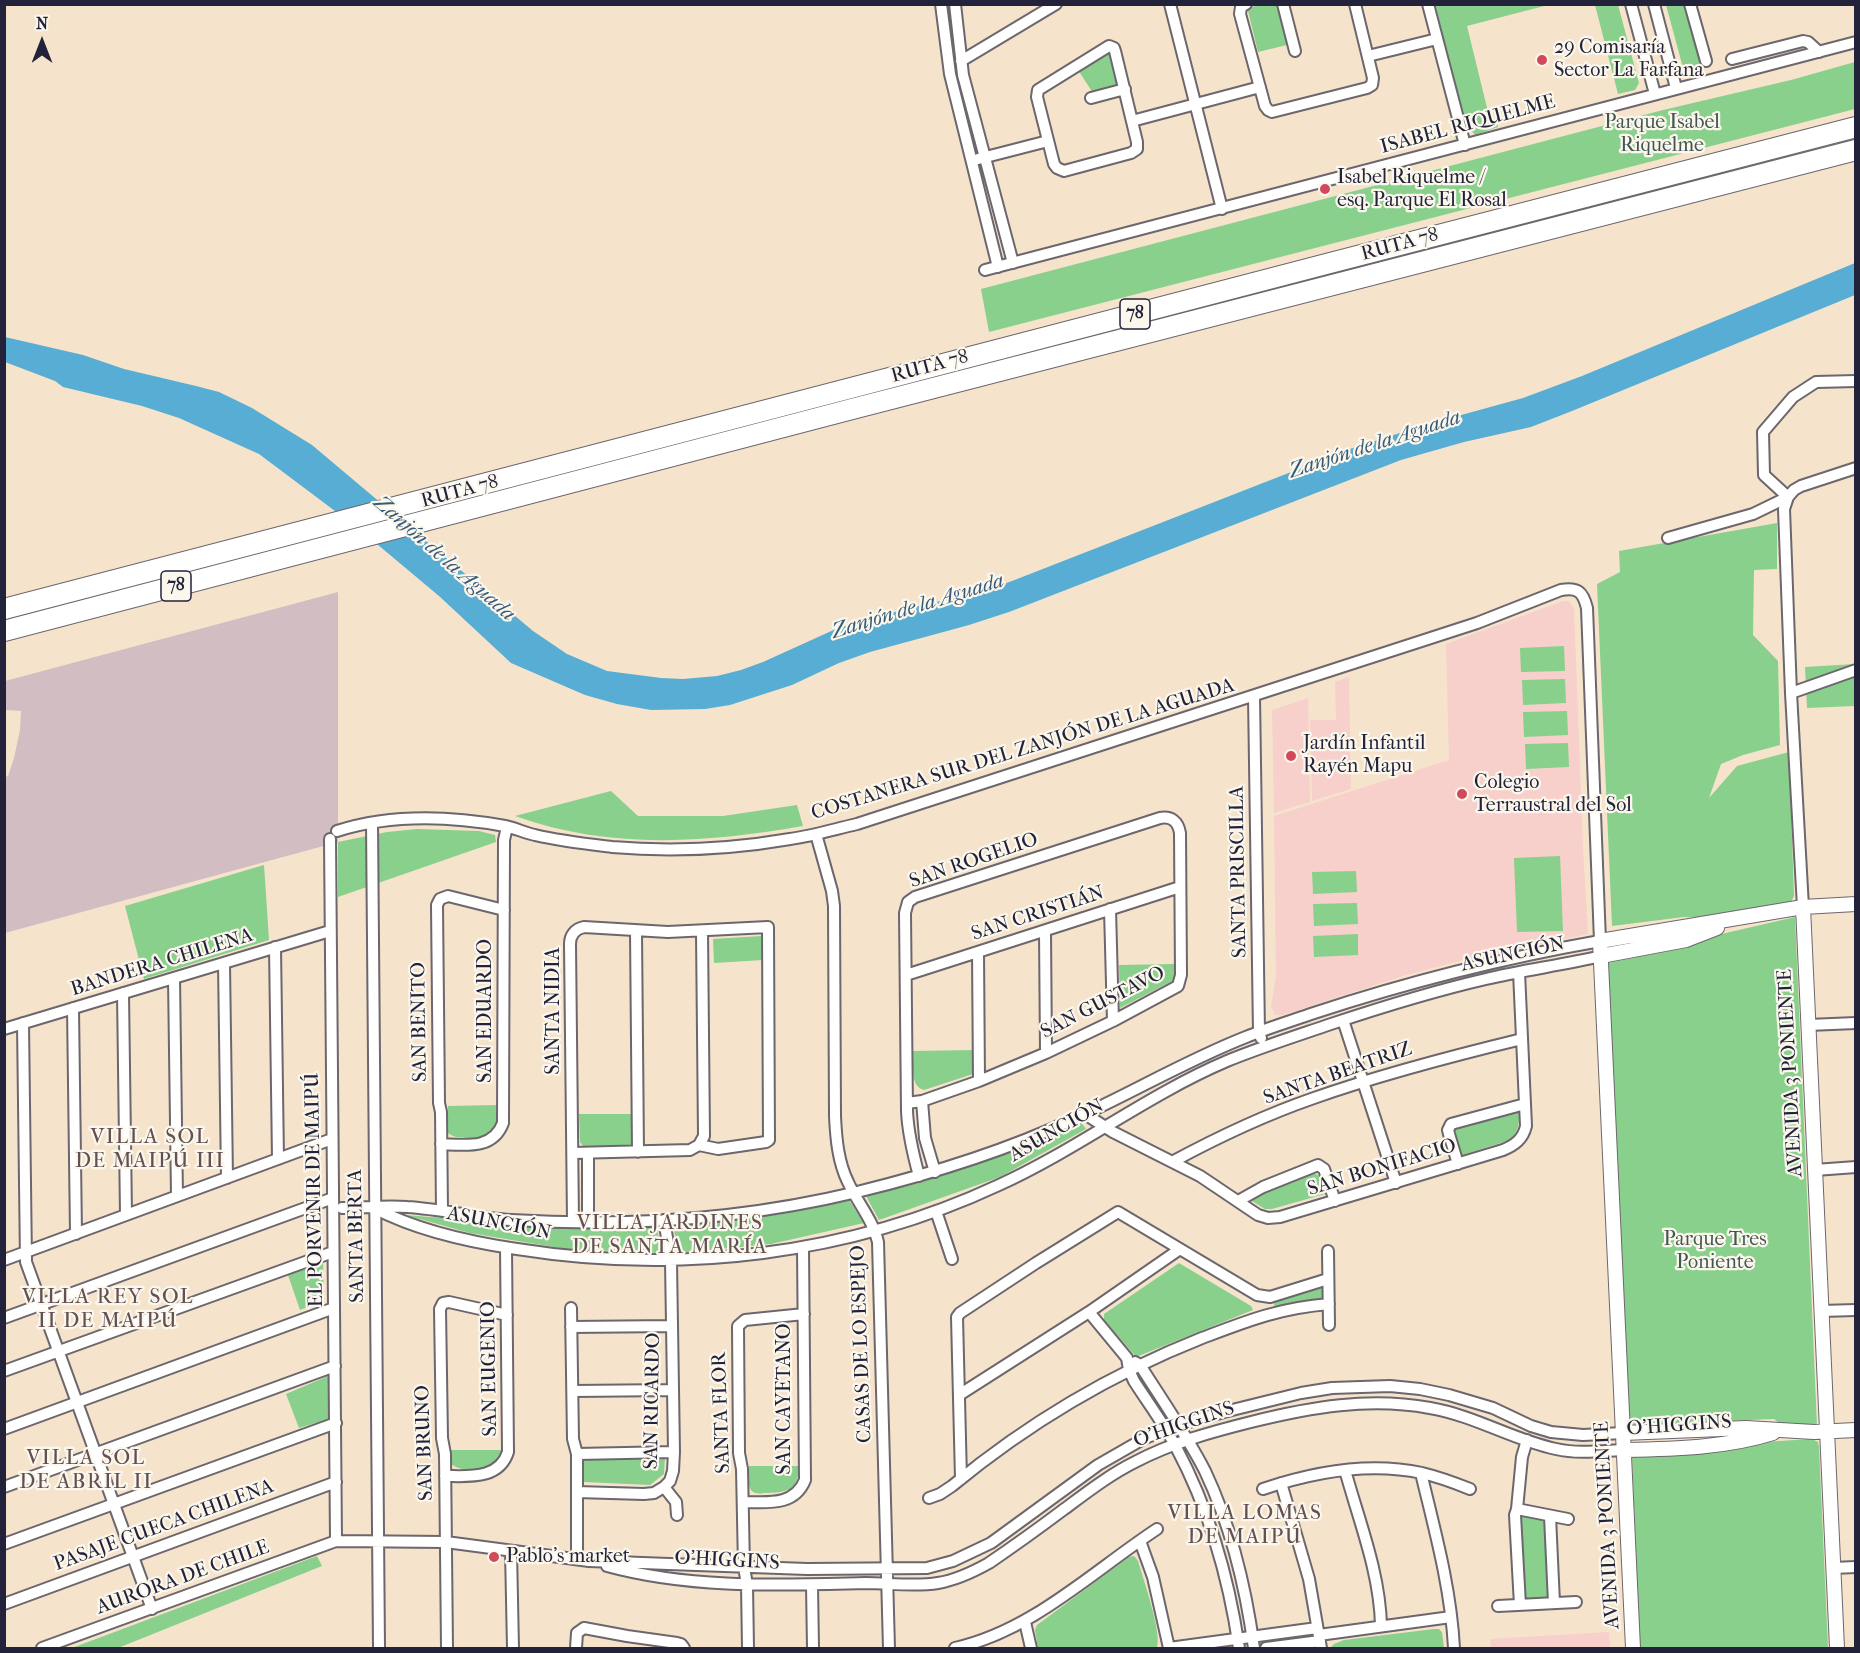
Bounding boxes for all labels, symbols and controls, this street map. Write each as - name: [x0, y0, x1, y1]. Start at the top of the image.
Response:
- north arrow: [12, 12, 72, 72]
- text: N: [36, 14, 48, 33]
- place label: 29 Comisaría Sector La Farfana: [1554, 36, 1704, 83]
- marker: 29 Comisaría Sector La Farfana: [1535, 53, 1549, 67]
- street label: ISABEL RIQUELME: [1378, 90, 1558, 160]
- park label: Parque Isabel Riquelme: [1604, 111, 1720, 158]
- place label: Isabel Riquelme / esq. Parque El Rosal: [1337, 166, 1507, 213]
- marker: Isabel Riquelme / esq. Parque El Rosal: [1318, 182, 1332, 196]
- street label: RUTA 78: [1359, 223, 1441, 267]
- road number: 78: [1120, 299, 1150, 329]
- street label: RUTA 78: [889, 345, 971, 389]
- water label: Zanjón de la Aguada: [1286, 405, 1464, 485]
- street label: RUTA 78: [419, 470, 501, 514]
- water label: Zanjón de la Aguada: [368, 491, 520, 627]
- water label: Zanjón de la Aguada: [829, 569, 1007, 645]
- road number: 78: [161, 571, 191, 601]
- street label: COSTANERA SUR DEL ZANJÓN DE LA AGUADA: [809, 674, 1237, 826]
- place label: Jardín Infantil Rayén Mapu: [1303, 732, 1426, 779]
- marker: Jardín Infantil Rayén Mapu: [1284, 749, 1298, 763]
- place label: Colegio Terraustral del Sol: [1474, 771, 1632, 818]
- street label: SANTA PRISCILLA: [1226, 786, 1252, 958]
- marker: Colegio Terraustral del Sol: [1455, 787, 1469, 801]
- street label: SAN ROGELIO: [907, 828, 1041, 894]
- street label: SAN CRISTIÁN: [969, 881, 1107, 947]
- street label: BANDERA CHILENA: [68, 924, 256, 1002]
- street label: ASUNCIÓN: [1459, 932, 1567, 978]
- street label: SAN EDUARDO: [474, 939, 498, 1083]
- street label: SANTA NIDIA: [542, 947, 566, 1075]
- street label: SAN GUSTAVO: [1037, 961, 1169, 1045]
- street label: SAN BENITO: [407, 962, 433, 1082]
- street label: AVENIDA 3 PONIENTE: [1774, 968, 1808, 1178]
- street label: SANTA BEATRIZ: [1261, 1037, 1415, 1111]
- street label: EL PORVENIR DE MAIPÚ: [301, 1072, 329, 1308]
- street label: ASUNCIÓN: [1005, 1094, 1109, 1168]
- district label: VILLA SOL DE MAIPÚ III: [75, 1125, 225, 1175]
- street label: SAN BONIFACIO: [1305, 1134, 1459, 1202]
- street label: SANTA BERTA: [344, 1169, 370, 1303]
- street label: ASUNCIÓN: [445, 1202, 553, 1246]
- district label: VILLA JARDINES DE SANTA MARÍA: [572, 1211, 768, 1261]
- park label: Parque Tres Poniente: [1663, 1228, 1767, 1275]
- street label: CASAS DE LO ESPEJO: [847, 1245, 877, 1443]
- district label: VILLA REY SOL II DE MAIPÚ: [22, 1285, 194, 1335]
- street label: SAN EUGENIO: [477, 1301, 503, 1437]
- street label: SAN CAYETANO: [773, 1323, 797, 1475]
- street label: SAN RICARDO: [640, 1332, 666, 1470]
- street label: SANTA FLOR: [708, 1352, 736, 1474]
- street label: SAN BRUNO: [411, 1385, 439, 1501]
- street label: O'HIGGINS: [1130, 1397, 1238, 1453]
- street label: O'HIGGINS: [1626, 1410, 1732, 1442]
- street label: AVENIDA 3 PONIENTE: [1591, 1420, 1625, 1630]
- district label: VILLA SOL DE ABRIL II: [19, 1446, 153, 1496]
- street label: PASAJE CUECA CHILENA: [51, 1475, 277, 1577]
- district label: VILLA LOMAS DE MAIPÚ: [1168, 1501, 1322, 1551]
- street label: AURORA DE CHILE: [93, 1536, 273, 1620]
- place label: Pablo's market: [506, 1545, 630, 1569]
- street label: O'HIGGINS: [674, 1546, 780, 1576]
- marker: Pablo's market: [487, 1550, 501, 1564]

